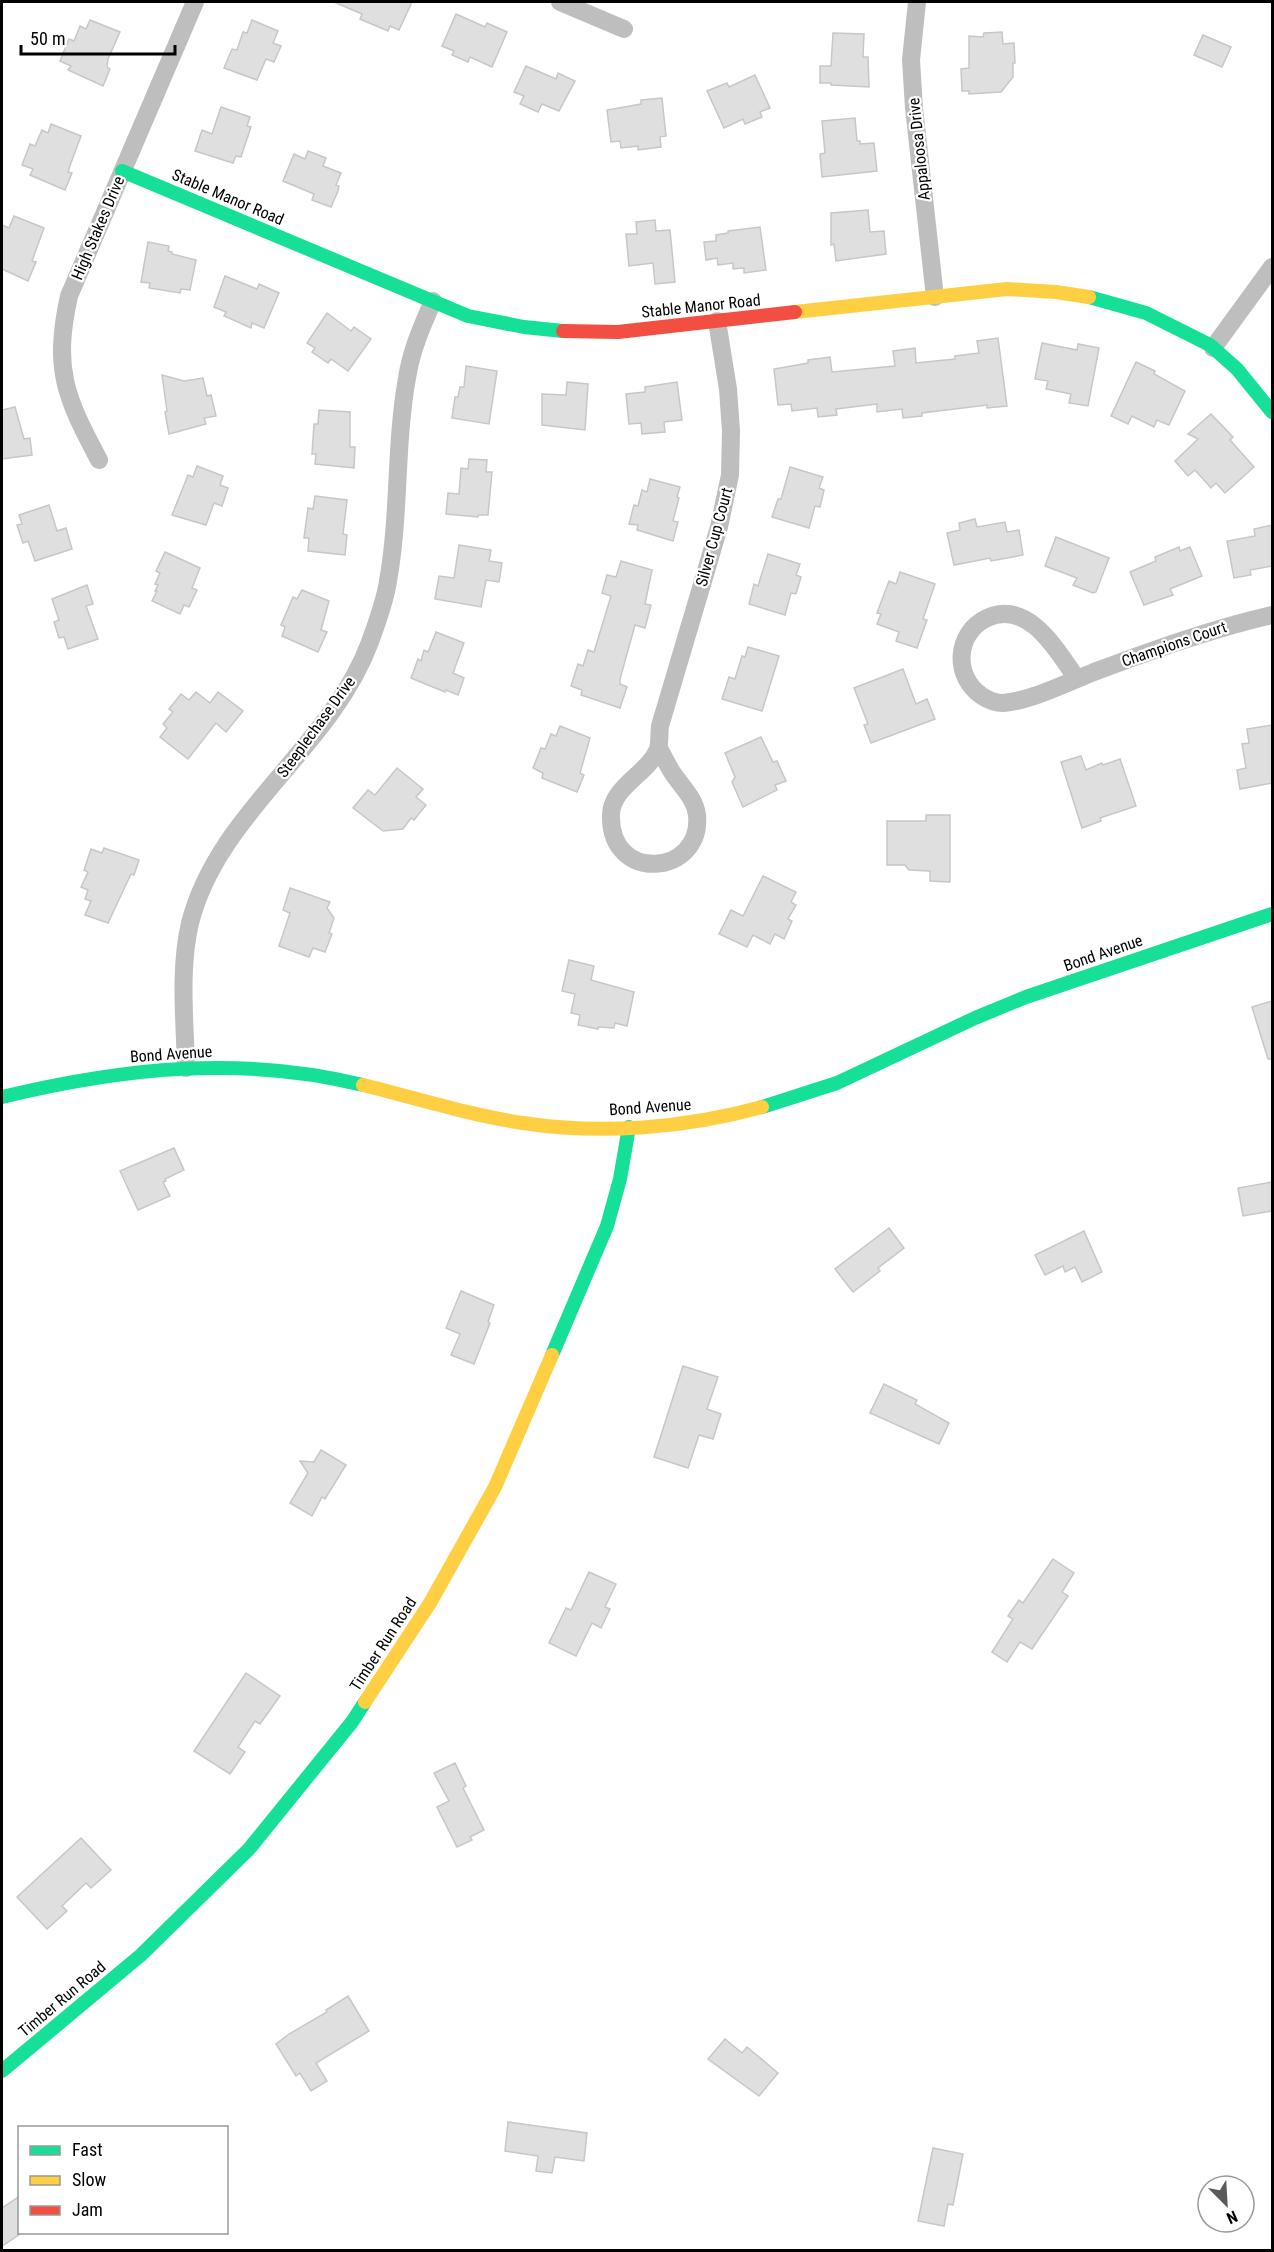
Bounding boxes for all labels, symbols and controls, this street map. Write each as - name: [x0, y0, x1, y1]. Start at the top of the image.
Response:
- scale bar: [21, 18, 176, 56]
- text: 50 m: [30, 28, 65, 49]
- street label: Appaloosa Drive: [904, 97, 934, 201]
- street label: Stable Manor Road: [169, 165, 287, 229]
- street label: High Stakes Drive: [68, 173, 128, 283]
- street label: Stable Manor Road: [641, 290, 761, 322]
- street label: Silver Cup Court: [692, 485, 736, 589]
- street label: Champions Court: [1119, 617, 1229, 671]
- street label: Steeplechase Drive: [273, 673, 359, 781]
- street label: Bond Avenue: [1061, 931, 1145, 975]
- street label: Bond Avenue: [129, 1042, 213, 1066]
- street label: Bond Avenue: [608, 1095, 692, 1119]
- street label: Timber Run Road: [346, 1594, 420, 1694]
- street label: Timber Run Road: [15, 1957, 109, 2041]
- legend: [18, 2126, 228, 2234]
- text: Fast: [72, 2139, 103, 2160]
- text: Slow: [72, 2169, 107, 2190]
- north arrow: [1196, 2174, 1256, 2234]
- text: Jam: [72, 2199, 103, 2220]
- text: N: [1224, 2207, 1240, 2228]

